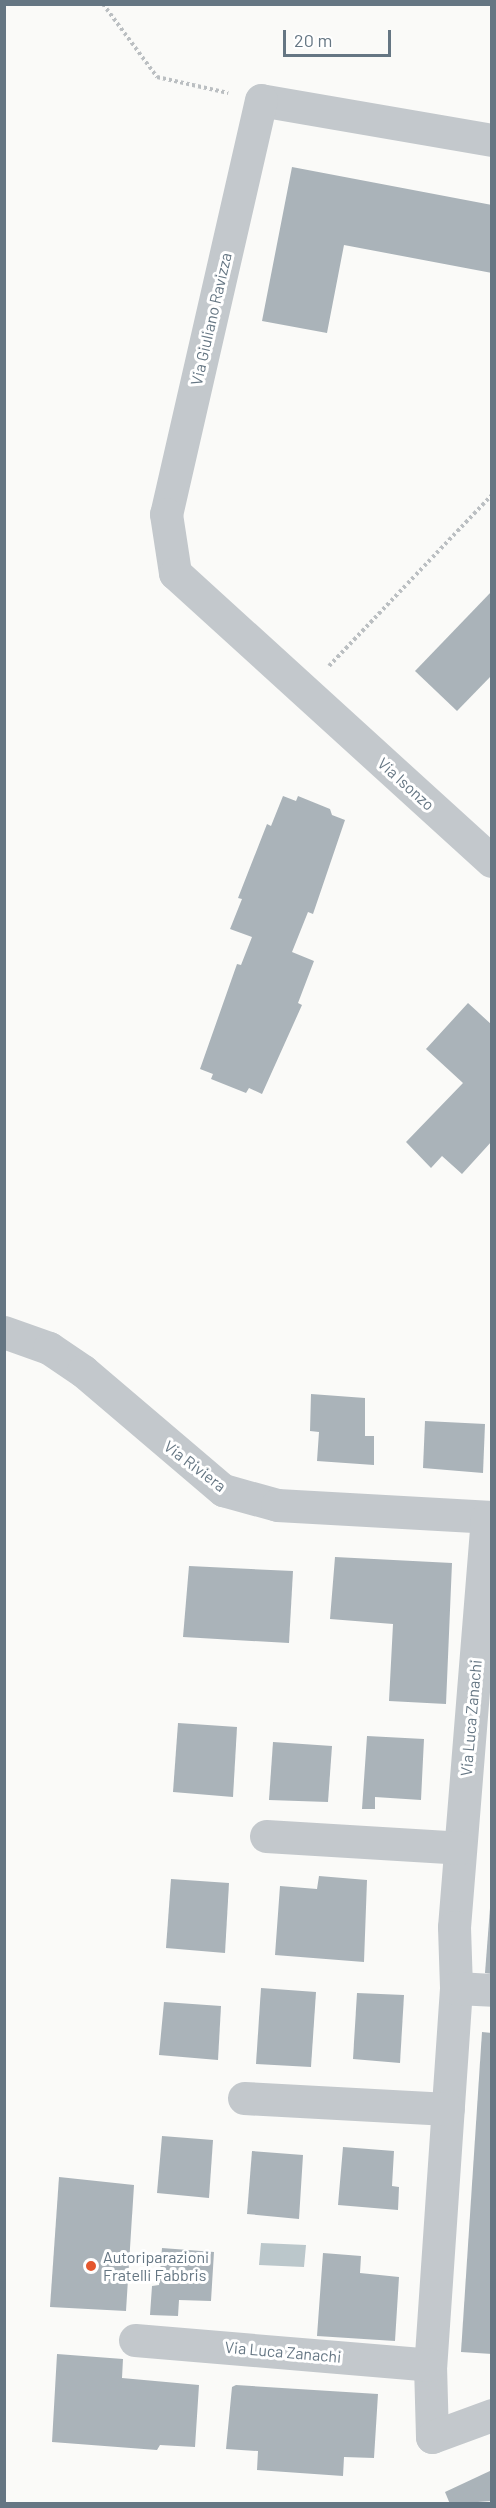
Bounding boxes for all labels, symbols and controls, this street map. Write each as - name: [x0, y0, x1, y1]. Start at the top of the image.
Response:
- scale bar: [286, 18, 394, 56]
- text: 20 m: [294, 29, 332, 51]
- street label: Via Giuliano Ravizza: [186, 251, 236, 387]
- street label: Via Isonzo: [374, 753, 438, 815]
- street label: Via Riviera: [160, 1436, 230, 1496]
- street label: Via Luca Zanachi: [456, 1659, 486, 1777]
- place label: Autoriparazioni Fratelli Fabbris: [103, 2247, 209, 2285]
- marker: Autoriparazioni Fratelli Fabbris: [84, 2259, 98, 2273]
- street label: Via Luca Zanachi: [224, 2337, 342, 2367]

